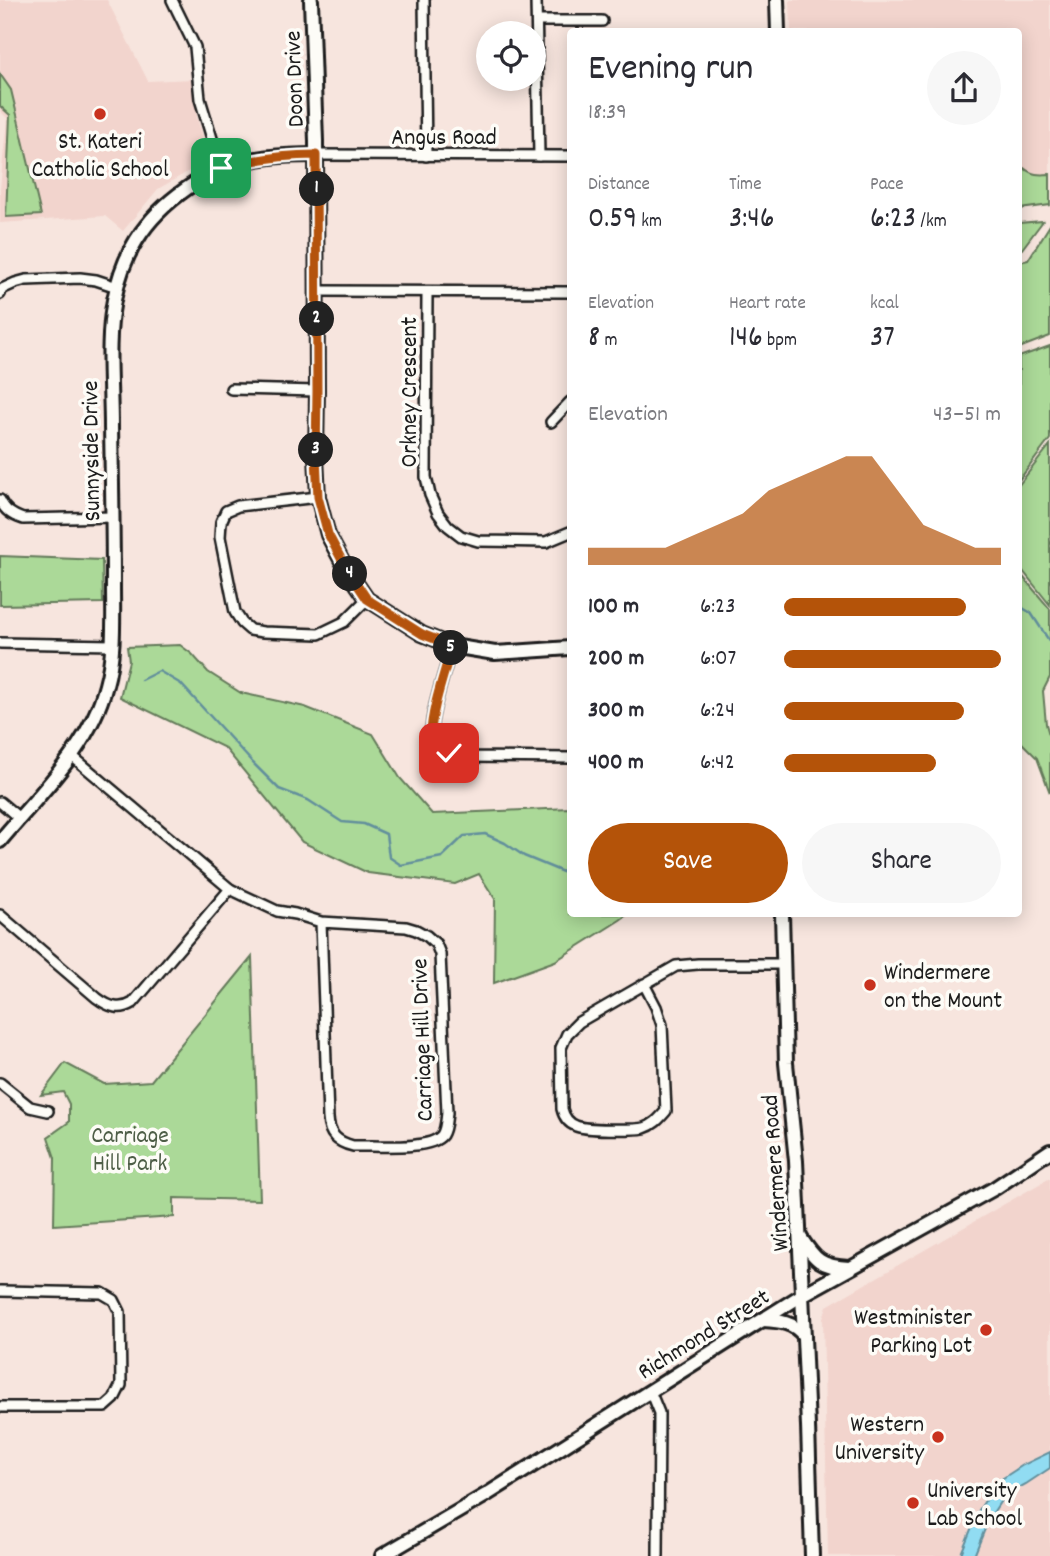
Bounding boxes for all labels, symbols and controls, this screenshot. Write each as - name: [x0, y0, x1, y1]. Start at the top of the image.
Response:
- map controls: [476, 21, 546, 91]
- button: locate: [476, 21, 546, 91]
- street label: Doon Drive: [277, 30, 315, 128]
- text: Evening run: [588, 43, 753, 98]
- button: share: [927, 51, 1001, 125]
- text: 18:39: [588, 97, 627, 130]
- marker: St. Kateri Catholic School: [92, 106, 108, 122]
- street label: Angus Road: [391, 122, 497, 156]
- place label: St. Kateri Catholic School: [31, 126, 169, 188]
- pin: [191, 138, 251, 198]
- icon: arrive: [202, 149, 240, 187]
- pin: 1: [300, 172, 334, 206]
- text: Distance: [588, 172, 650, 199]
- text: Time: [729, 172, 762, 199]
- text: Pace: [870, 172, 904, 199]
- text: 1: [314, 175, 319, 202]
- text: 0.59: [588, 199, 637, 242]
- text: 3:46: [729, 199, 774, 242]
- text: 6:23: [870, 199, 916, 242]
- text: km: [637, 209, 662, 236]
- text: /km: [916, 209, 947, 236]
- text: Elevation: [588, 291, 654, 318]
- text: Heart rate: [729, 291, 806, 318]
- text: kcal: [870, 291, 899, 318]
- pin: 2: [300, 302, 334, 336]
- text: 2: [312, 305, 321, 332]
- street label: Orkney Crescent: [394, 316, 428, 467]
- text: 8: [588, 318, 600, 361]
- text: 146: [729, 318, 763, 361]
- text: 37: [870, 318, 895, 361]
- text: m: [600, 328, 617, 355]
- text: bpm: [763, 328, 797, 355]
- street label: Sunnyside Drive: [75, 380, 111, 522]
- text: Elevation: [588, 399, 668, 432]
- text: 43–51 m: [933, 399, 1001, 432]
- pin: 3: [298, 433, 334, 468]
- text: 3: [311, 436, 320, 463]
- pin: 4: [332, 556, 368, 592]
- text: 4: [346, 560, 353, 587]
- text: 100 m: [588, 591, 639, 624]
- text: 6:23: [700, 591, 735, 624]
- pin: 5: [434, 630, 468, 666]
- text: 5: [446, 634, 455, 661]
- text: 200 m: [588, 643, 644, 676]
- text: 6:07: [700, 643, 736, 676]
- text: 300 m: [588, 695, 644, 728]
- text: 6:24: [700, 695, 735, 728]
- pin: [419, 723, 479, 783]
- icon: check: [430, 734, 468, 772]
- text: 400 m: [588, 747, 644, 780]
- text: 6:42: [700, 747, 735, 780]
- button: Save: [588, 823, 788, 903]
- button: Share: [802, 823, 1001, 903]
- place label: Windermere on the Mount: [884, 957, 1002, 1019]
- street label: Carriage Hill Drive: [404, 958, 444, 1122]
- marker: Windermere on the Mount: [862, 977, 878, 993]
- street label: Windermere Road: [755, 1093, 799, 1252]
- park label: Carriage Hill Park: [91, 1120, 169, 1182]
- street label: Richmond Street: [632, 1281, 777, 1390]
- place label: Westminister Parking Lot: [854, 1302, 972, 1364]
- marker: Westminister Parking Lot: [978, 1322, 994, 1338]
- place label: Western University: [834, 1409, 925, 1471]
- marker: Western University: [930, 1429, 946, 1445]
- place label: University Lab School: [927, 1475, 1023, 1537]
- marker: University Lab School: [905, 1495, 921, 1511]

